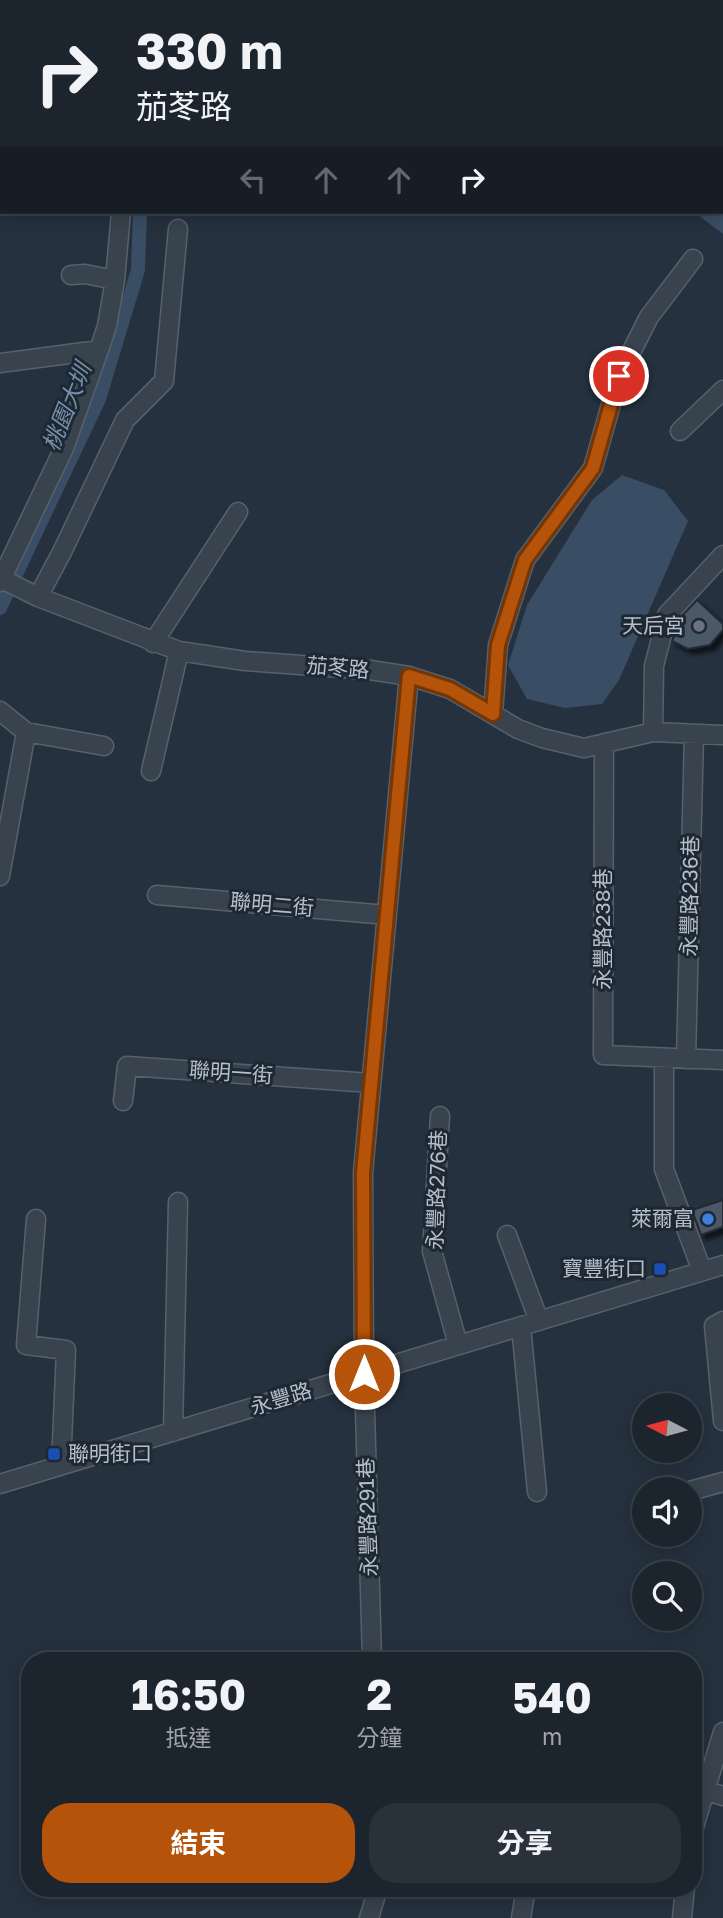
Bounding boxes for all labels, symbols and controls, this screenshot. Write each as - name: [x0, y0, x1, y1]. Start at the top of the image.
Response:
- text: 330 m: [136, 21, 283, 80]
- icon: right: [21, 28, 112, 119]
- text: 茄苳路: [136, 87, 232, 125]
- icon: left: [234, 161, 272, 199]
- icon: ahead: [307, 161, 345, 199]
- icon: ahead: [380, 161, 418, 199]
- icon: right: [453, 161, 491, 199]
- pin: [589, 346, 649, 406]
- water label: 桃園大圳: [36, 356, 97, 455]
- icon: arrive: [600, 357, 638, 395]
- place label: 天后宮: [622, 612, 685, 638]
- marker: 天后宮: [691, 618, 707, 634]
- street label: 茄苳路: [306, 651, 371, 683]
- street label: 永豐路236巷: [675, 835, 703, 957]
- street label: 永豐路238巷: [589, 868, 615, 990]
- street label: 聯明二街: [229, 887, 315, 921]
- street label: 聯明一街: [188, 1056, 274, 1088]
- street label: 永豐路276巷: [421, 1130, 451, 1250]
- place label: 萊爾富: [631, 1205, 694, 1231]
- marker: 萊爾富: [700, 1211, 716, 1227]
- place label: 寶豐街口: [562, 1255, 646, 1281]
- marker: 寶豐街口: [652, 1261, 668, 1277]
- position arrow: [327, 1337, 401, 1411]
- street label: 永豐路: [247, 1376, 315, 1420]
- north arrow: [632, 1393, 702, 1463]
- map controls: [632, 1393, 702, 1631]
- place label: 聯明街口: [68, 1440, 152, 1466]
- marker: 聯明街口: [46, 1446, 62, 1462]
- street label: 永豐路291巷: [352, 1457, 382, 1577]
- button: sound: [632, 1477, 702, 1547]
- button: search: [632, 1561, 702, 1631]
- text: 16:50: [131, 1669, 246, 1719]
- text: 2: [366, 1669, 392, 1719]
- text: 540: [513, 1672, 592, 1722]
- text: m: [542, 1722, 562, 1750]
- text: 抵達: [166, 1723, 212, 1751]
- text: 分鐘: [356, 1723, 402, 1751]
- button: 結束: [42, 1803, 355, 1883]
- button: 分享: [369, 1803, 681, 1883]

